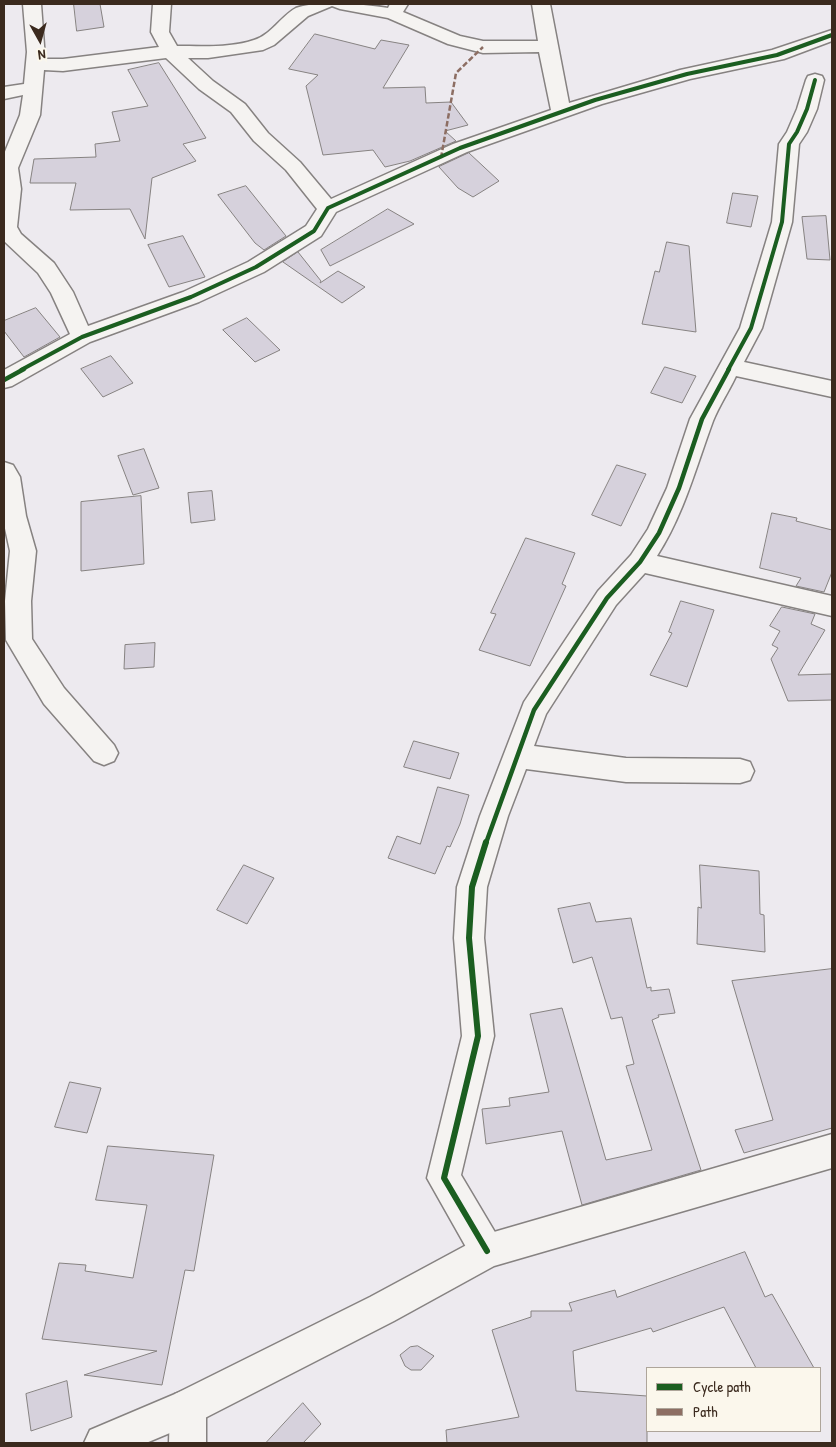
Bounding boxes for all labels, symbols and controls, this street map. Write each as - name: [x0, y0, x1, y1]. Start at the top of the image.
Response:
- north arrow: [15, 15, 65, 65]
- text: N: [37, 46, 47, 65]
- legend: [646, 1367, 821, 1432]
- text: Cycle path: [693, 1376, 751, 1397]
- text: Path: [693, 1401, 718, 1422]

